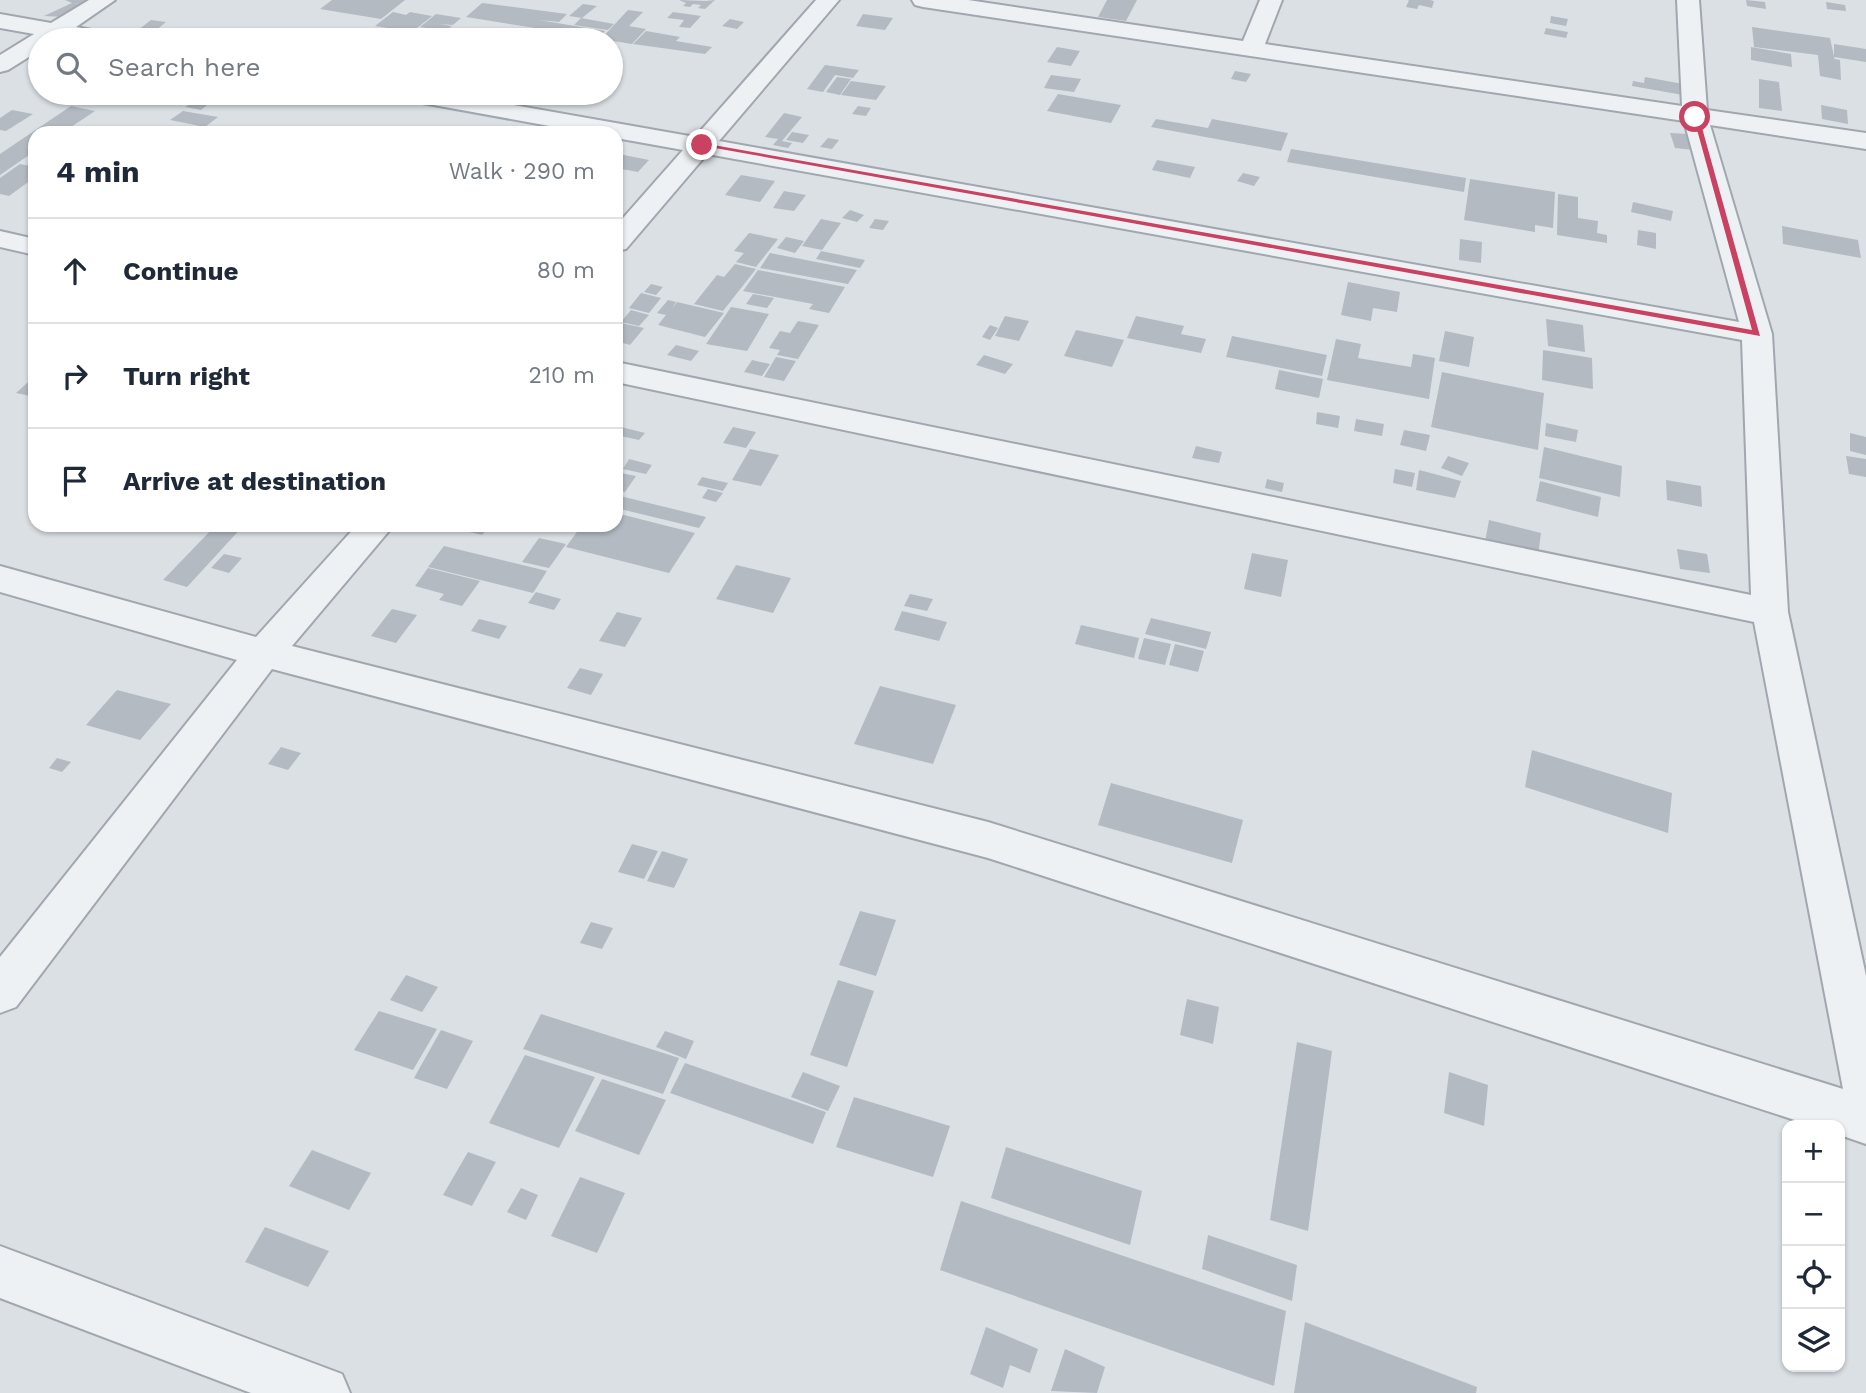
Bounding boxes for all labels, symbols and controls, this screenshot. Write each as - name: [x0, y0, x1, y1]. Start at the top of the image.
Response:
- search box: [28, 28, 623, 105]
- icon: search: [52, 48, 90, 86]
- text: Search here: [108, 52, 260, 82]
- route start: [1679, 101, 1710, 132]
- route end: [686, 129, 717, 160]
- text: 4 min: [56, 154, 140, 189]
- text: Walk · 290 m: [449, 158, 595, 185]
- icon: ahead: [56, 252, 94, 290]
- text: Continue: [123, 256, 239, 286]
- text: 80 m: [537, 257, 595, 284]
- icon: right: [56, 357, 94, 395]
- text: Turn right: [123, 361, 250, 391]
- text: 210 m: [529, 362, 595, 389]
- icon: arrive: [56, 462, 94, 500]
- text: Arrive at destination: [123, 466, 386, 496]
- map controls: [1782, 1120, 1845, 1372]
- button: +: [1782, 1120, 1845, 1183]
- button: −: [1782, 1183, 1845, 1246]
- button: locate: [1782, 1246, 1845, 1309]
- button: layers: [1782, 1309, 1845, 1372]

